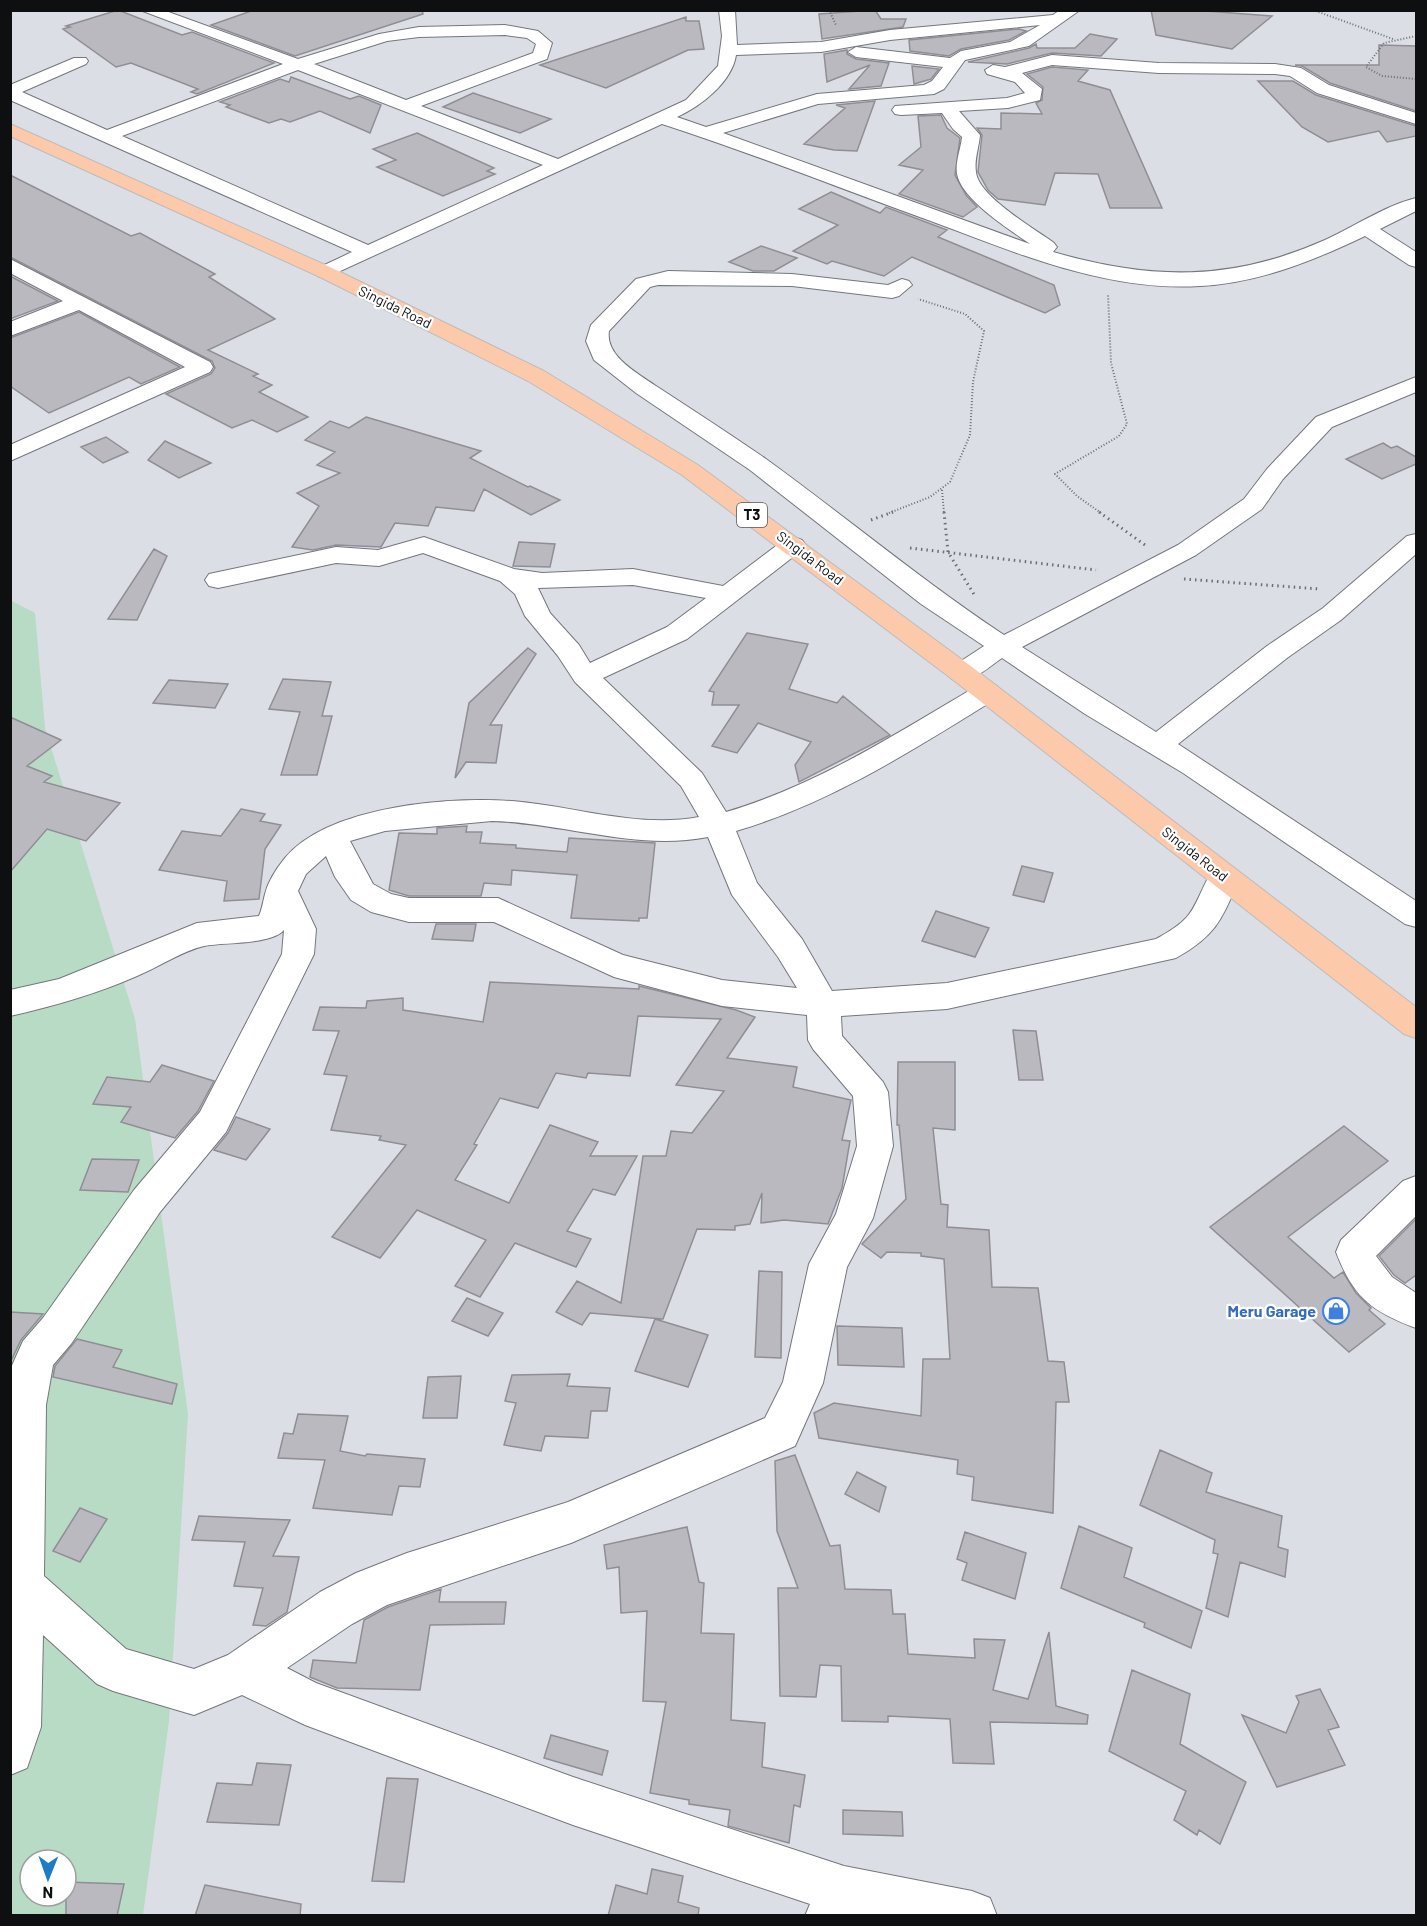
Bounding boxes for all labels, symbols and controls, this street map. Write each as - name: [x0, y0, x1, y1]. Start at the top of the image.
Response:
- street label: Singida Road: [356, 282, 434, 331]
- road number: T3: [737, 503, 767, 527]
- street label: Singida Road: [774, 527, 847, 588]
- street label: Singida Road: [1159, 823, 1232, 885]
- shop icon: Meru Garage: [1321, 1296, 1351, 1326]
- place label: Meru Garage: [1227, 1301, 1316, 1320]
- north arrow: [18, 1848, 78, 1908]
- text: N: [42, 1884, 53, 1903]

